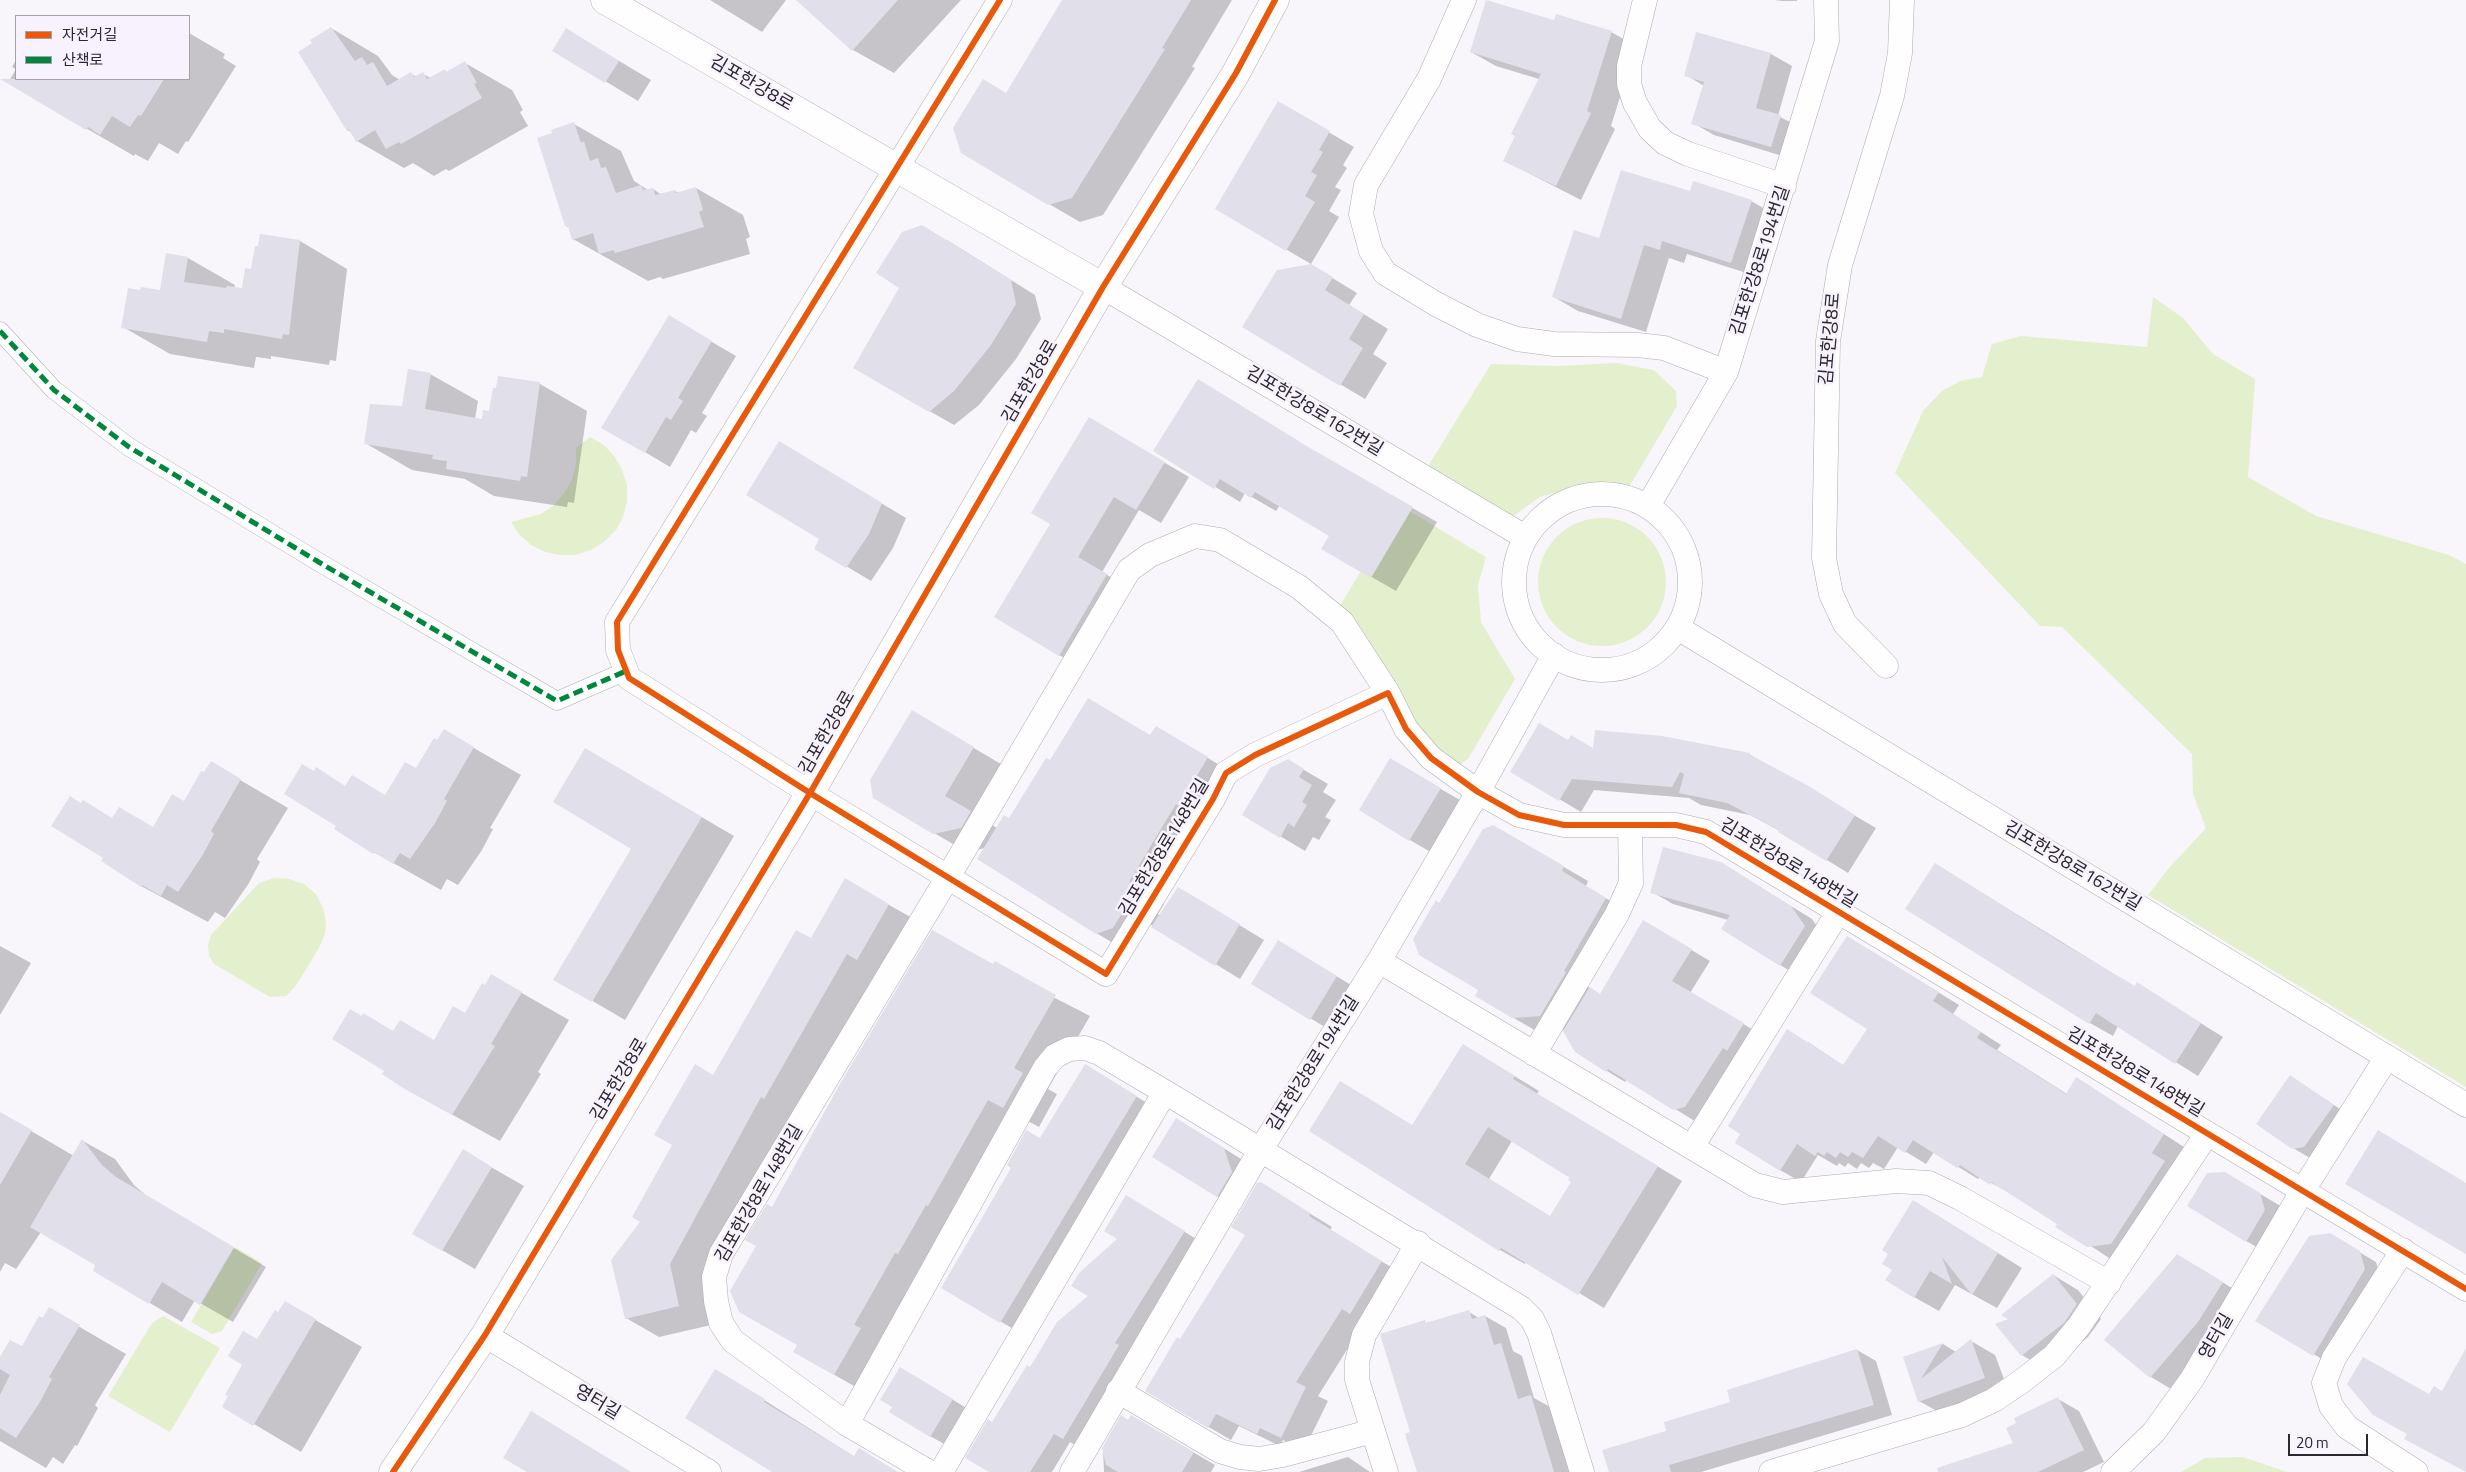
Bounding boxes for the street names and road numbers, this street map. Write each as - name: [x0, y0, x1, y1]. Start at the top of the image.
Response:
- street label: 김포한강8로: [705, 51, 797, 117]
- street label: 김포한강8로194번길: [1727, 183, 1795, 339]
- street label: 김포한강8로: [1816, 292, 1846, 386]
- street label: 김포한강8로: [998, 336, 1064, 428]
- street label: 김포한강8로162번길: [1241, 363, 1387, 461]
- street label: 김포한강8로: [795, 687, 861, 779]
- street label: 김포한강8로148번길: [1116, 775, 1214, 921]
- street label: 김포한강8로148번길: [1715, 815, 1861, 913]
- street label: 김포한강8로162번길: [1999, 818, 2145, 916]
- street label: 김포한강8로194번길: [1263, 992, 1365, 1136]
- street label: 김포한강8로148번길: [2062, 1024, 2208, 1122]
- street label: 김포한강8로: [587, 1035, 653, 1125]
- street label: 김포한강8로148번길: [712, 1121, 808, 1267]
- street label: 영터길: [2195, 1310, 2239, 1364]
- street label: 영터길: [570, 1381, 624, 1425]

